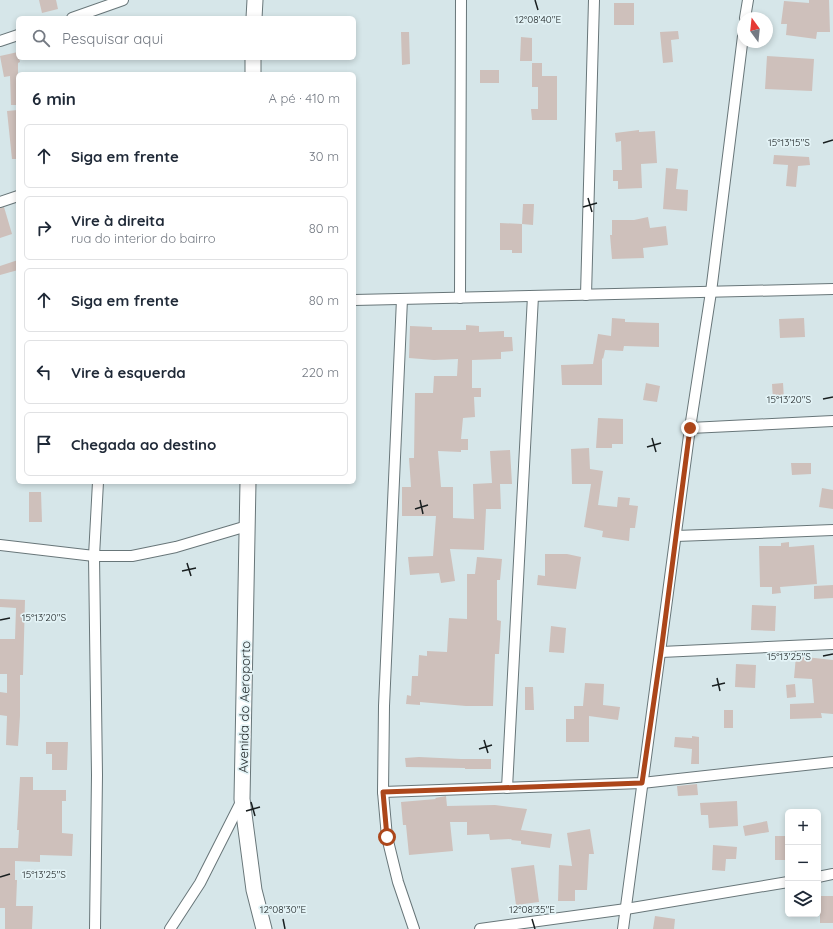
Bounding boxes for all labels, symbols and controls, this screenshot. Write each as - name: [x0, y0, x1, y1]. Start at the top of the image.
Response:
- north arrow: [737, 12, 773, 48]
- text: 12°08'40"E: [515, 13, 562, 26]
- search box: [16, 16, 356, 60]
- icon: search: [30, 27, 52, 49]
- text: Pesquisar aqui: [62, 29, 163, 48]
- text: 6 min: [32, 88, 76, 109]
- text: A pé · 410 m: [268, 90, 340, 106]
- text: 15°13'15"S: [768, 136, 810, 149]
- icon: ahead: [33, 145, 55, 167]
- text: Siga em frente: [71, 147, 179, 166]
- text: 30 m: [309, 148, 339, 164]
- text: Vire à direita: [71, 211, 165, 230]
- icon: right: [33, 217, 55, 239]
- text: 80 m: [309, 220, 339, 236]
- text: rua do interior do bairro: [71, 230, 216, 246]
- icon: ahead: [33, 289, 55, 311]
- text: Siga em frente: [71, 291, 179, 310]
- text: 80 m: [309, 292, 339, 308]
- icon: left: [33, 361, 55, 383]
- text: Vire à esquerda: [71, 363, 186, 382]
- text: 220 m: [301, 364, 339, 380]
- text: 15°13'20"S: [767, 393, 812, 406]
- route end: [681, 419, 699, 437]
- icon: arrive: [33, 433, 55, 455]
- text: Chegada ao destino: [71, 435, 216, 454]
- text: 15°13'20"S: [22, 611, 67, 624]
- street label: Avenida do Aeroporto: [235, 641, 253, 773]
- text: 15°13'25"S: [767, 650, 811, 663]
- map controls: [785, 809, 821, 917]
- button: +: [785, 809, 821, 845]
- route start: [378, 828, 396, 846]
- button: −: [785, 845, 821, 881]
- text: 15°13'25"S: [22, 868, 66, 881]
- button: layers: [785, 881, 821, 917]
- text: 12°08'30"E: [260, 903, 307, 916]
- text: 12°08'35"E: [509, 903, 555, 916]

